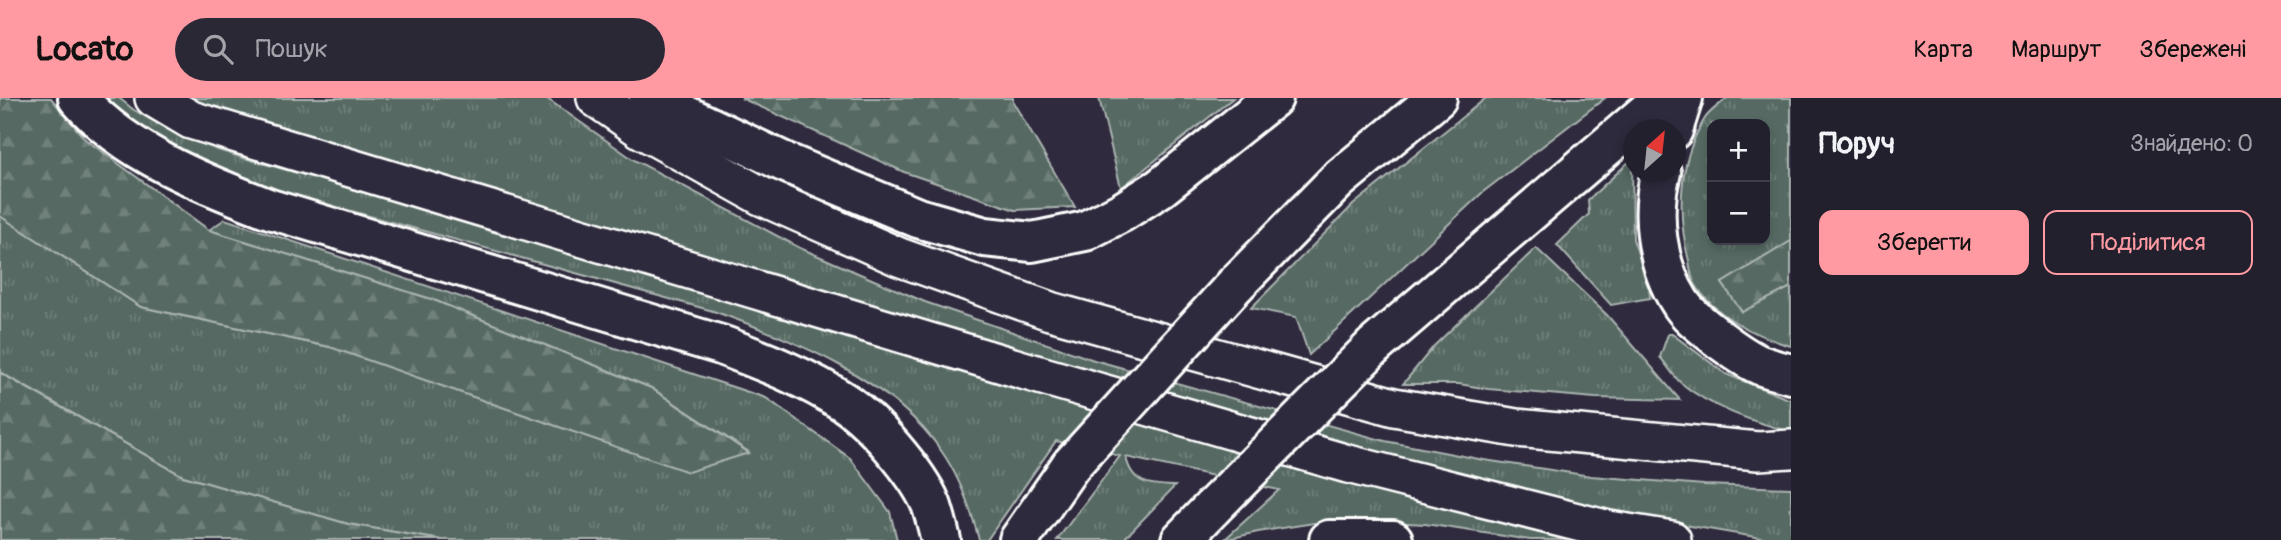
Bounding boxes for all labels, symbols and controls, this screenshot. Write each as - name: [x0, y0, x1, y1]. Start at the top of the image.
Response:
- search box: [175, 18, 665, 81]
- text: Locato: [35, 29, 133, 70]
- icon: search: [199, 30, 237, 68]
- text: Пошук: [255, 33, 328, 65]
- text: Карта: [1914, 35, 1973, 64]
- text: Маршрут: [2011, 35, 2101, 64]
- text: Збережені: [2139, 35, 2246, 64]
- north arrow: [1623, 119, 1686, 182]
- map controls: [1707, 119, 1770, 245]
- button: +: [1707, 119, 1770, 182]
- text: Поруч: [1819, 125, 1895, 162]
- text: Знайдено: 0: [2130, 129, 2253, 158]
- button: −: [1707, 182, 1770, 245]
- button: Зберегти: [1819, 210, 2029, 275]
- button: Поділитися: [2043, 210, 2253, 275]

